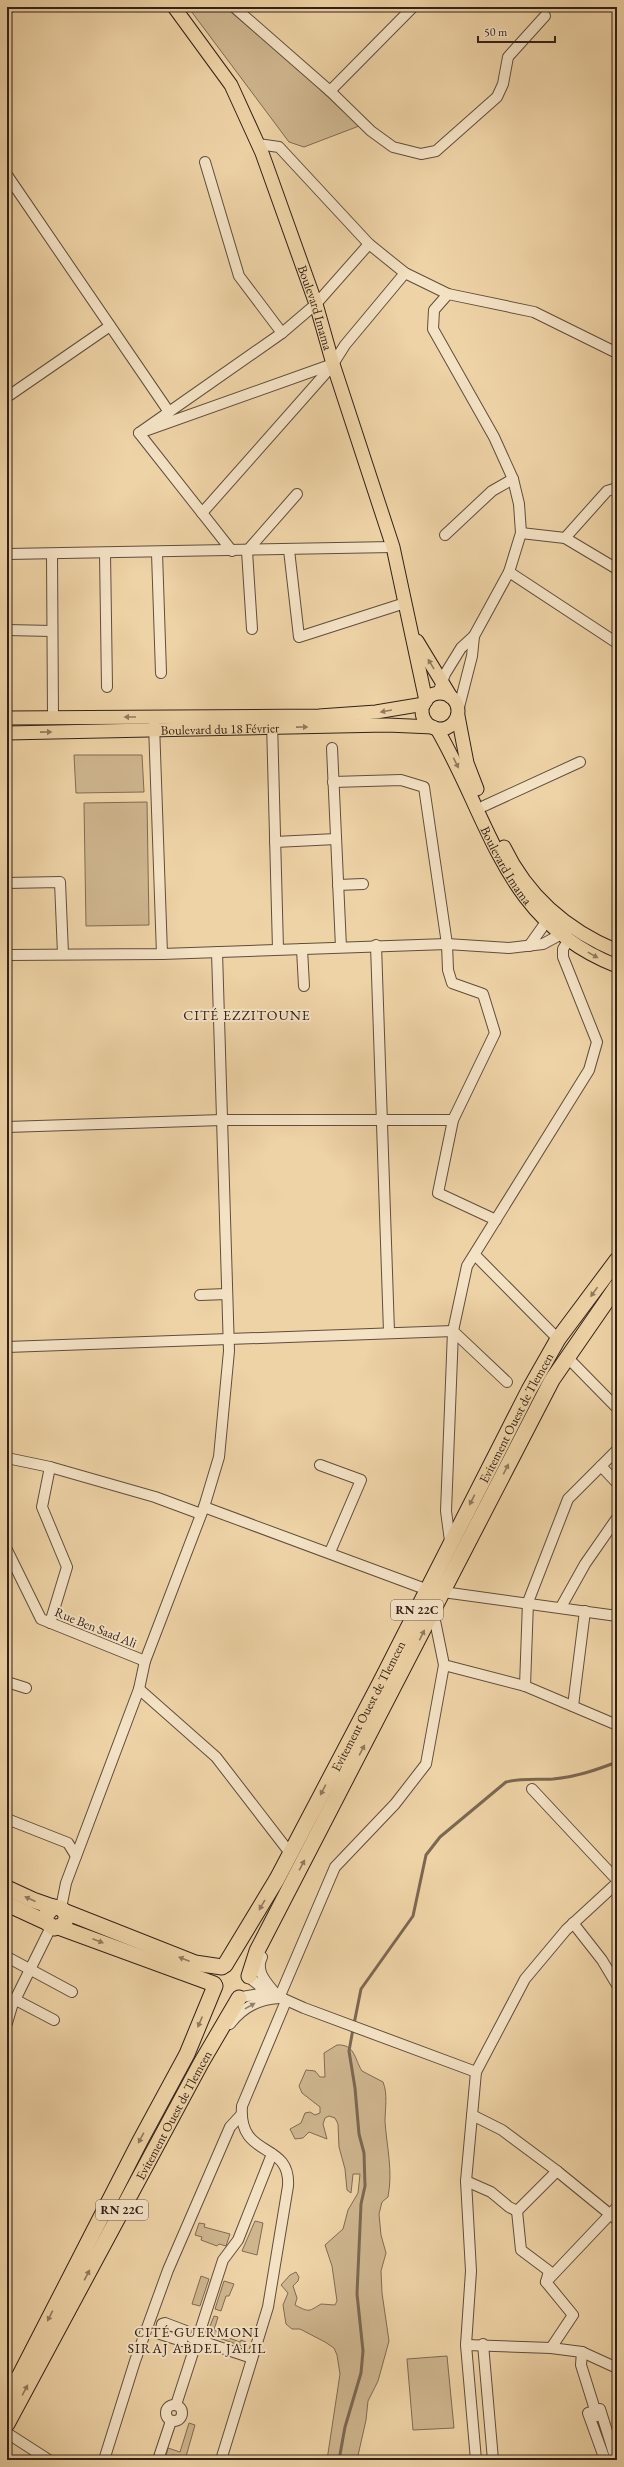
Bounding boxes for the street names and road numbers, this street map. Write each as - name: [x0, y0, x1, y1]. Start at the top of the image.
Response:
- street label: Boulevard Imama: [294, 263, 337, 353]
- street label: Boulevard du 18 Février: [161, 719, 280, 739]
- street label: Boulevard Imama: [477, 823, 536, 909]
- street label: Evitement Ouest de Tlemcen: [475, 1350, 558, 1486]
- road number: RN 22C: [391, 1600, 443, 1620]
- street label: Rue Ben Saad Ali: [52, 1603, 139, 1652]
- street label: Evitement Ouest de Tlemcen: [327, 1638, 409, 1774]
- street label: Evitement Ouest de Tlemcen: [132, 2047, 216, 2183]
- road number: RN 22C: [96, 2200, 148, 2220]

